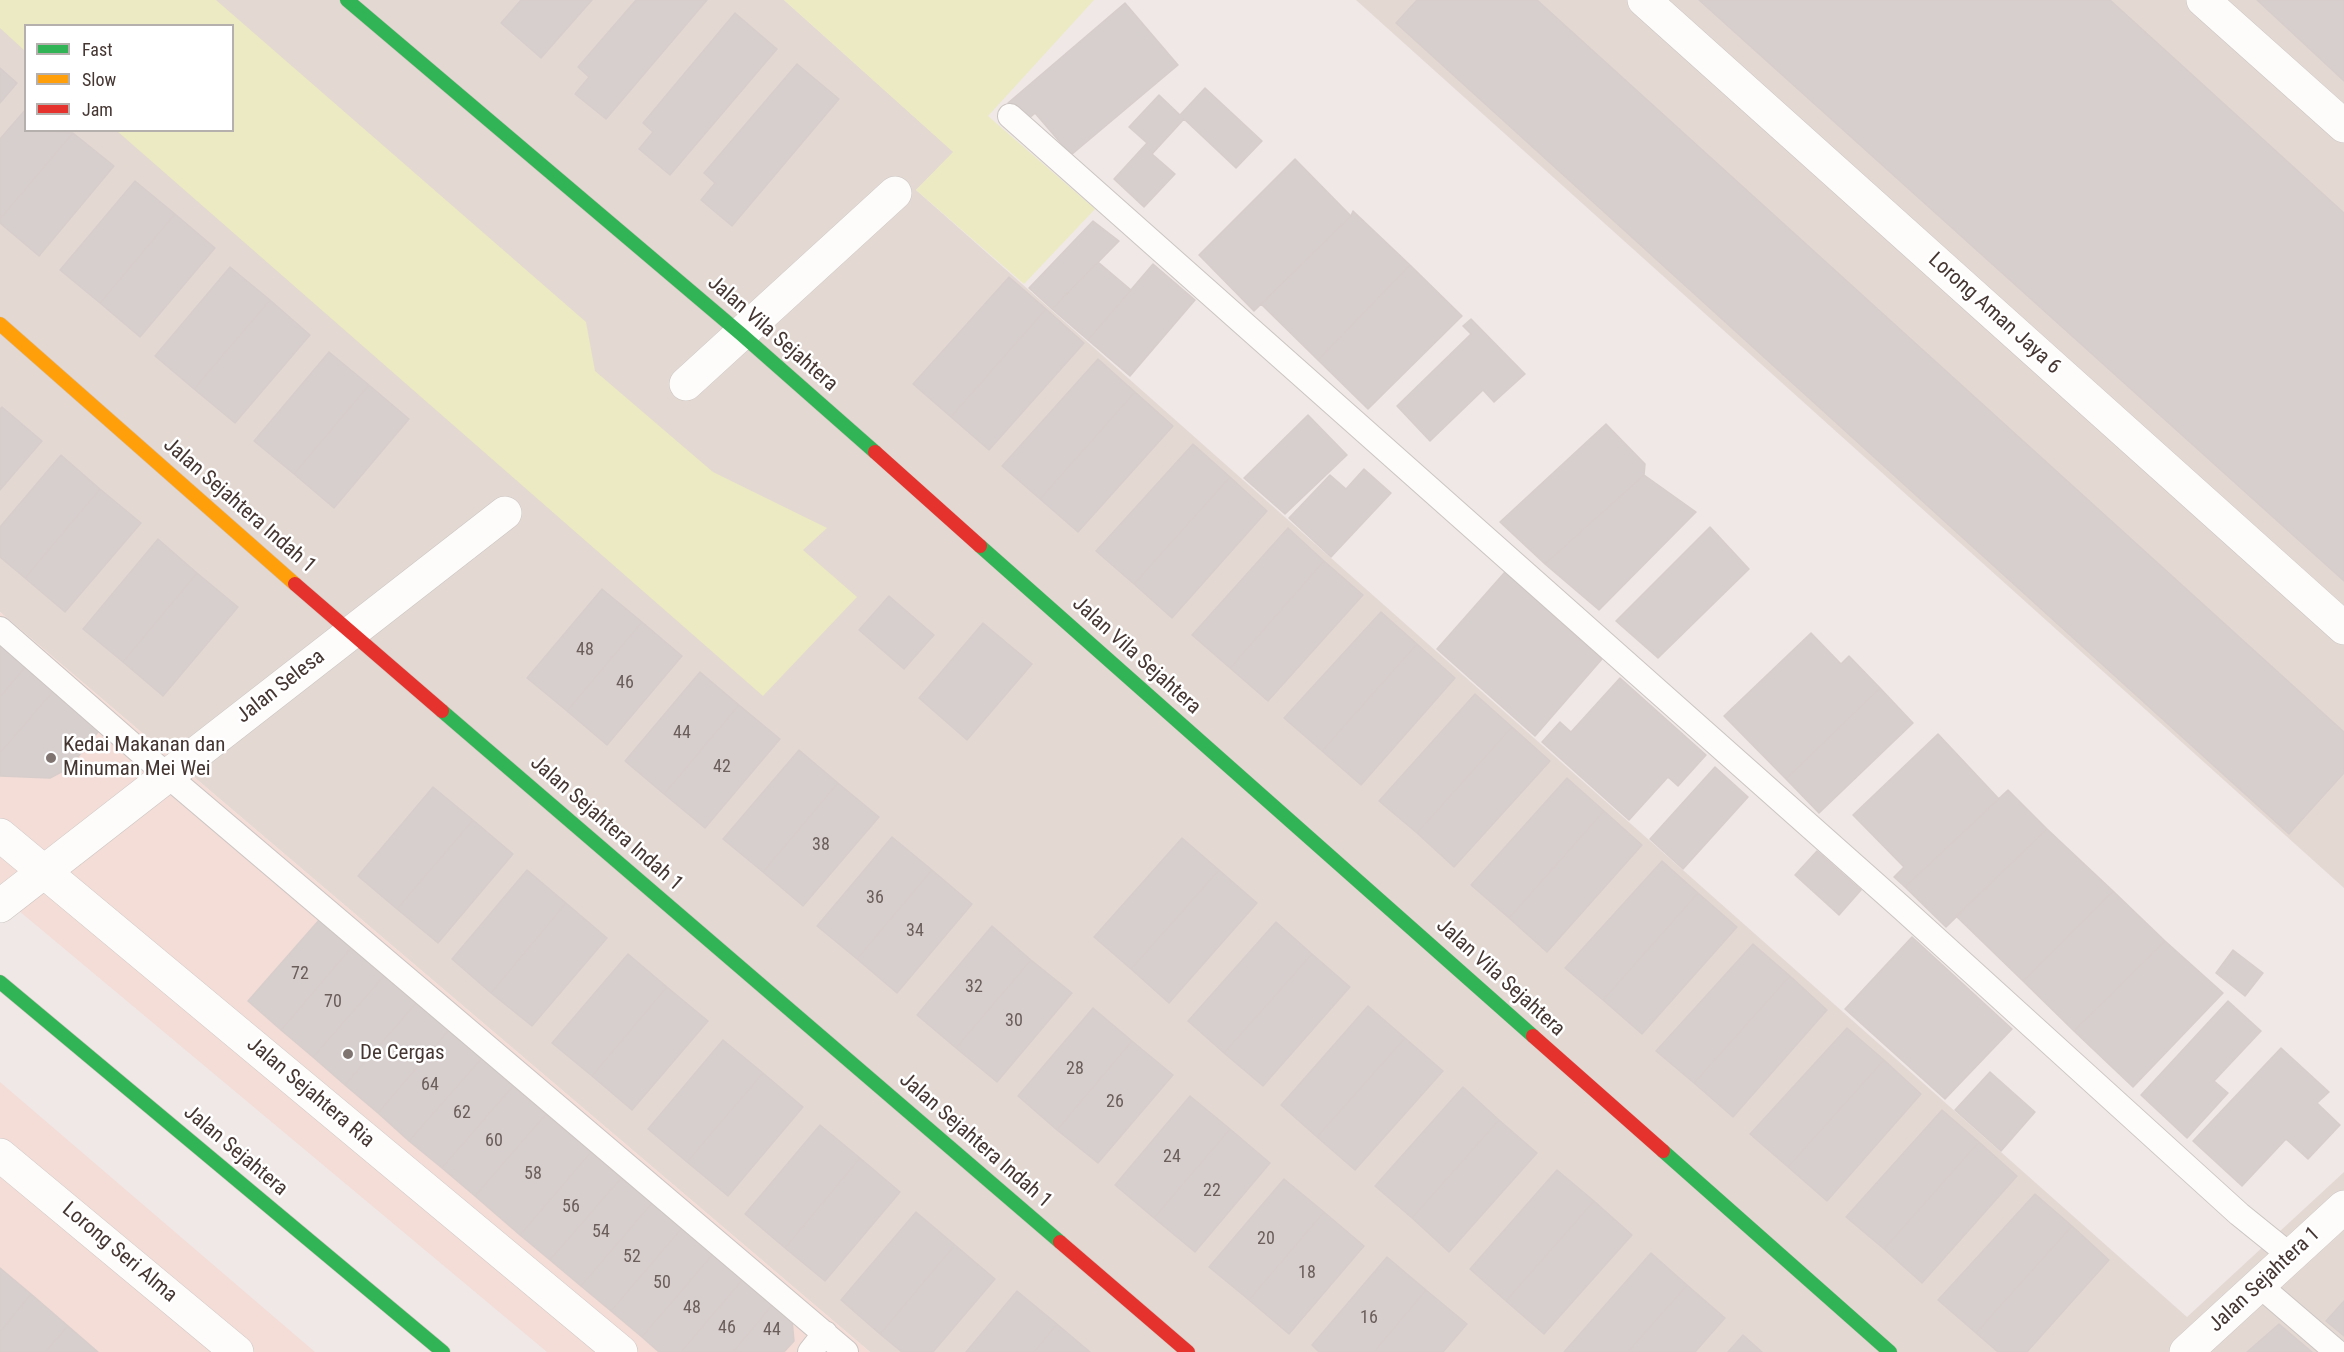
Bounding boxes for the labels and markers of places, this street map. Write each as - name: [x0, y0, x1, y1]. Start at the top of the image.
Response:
- place label: Kedai Makanan dan Minuman Mei Wei: [63, 733, 225, 783]
- marker: Kedai Makanan dan Minuman Mei Wei: [44, 751, 58, 765]
- place label: De Cergas: [360, 1041, 445, 1067]
- marker: De Cergas: [341, 1047, 355, 1061]

